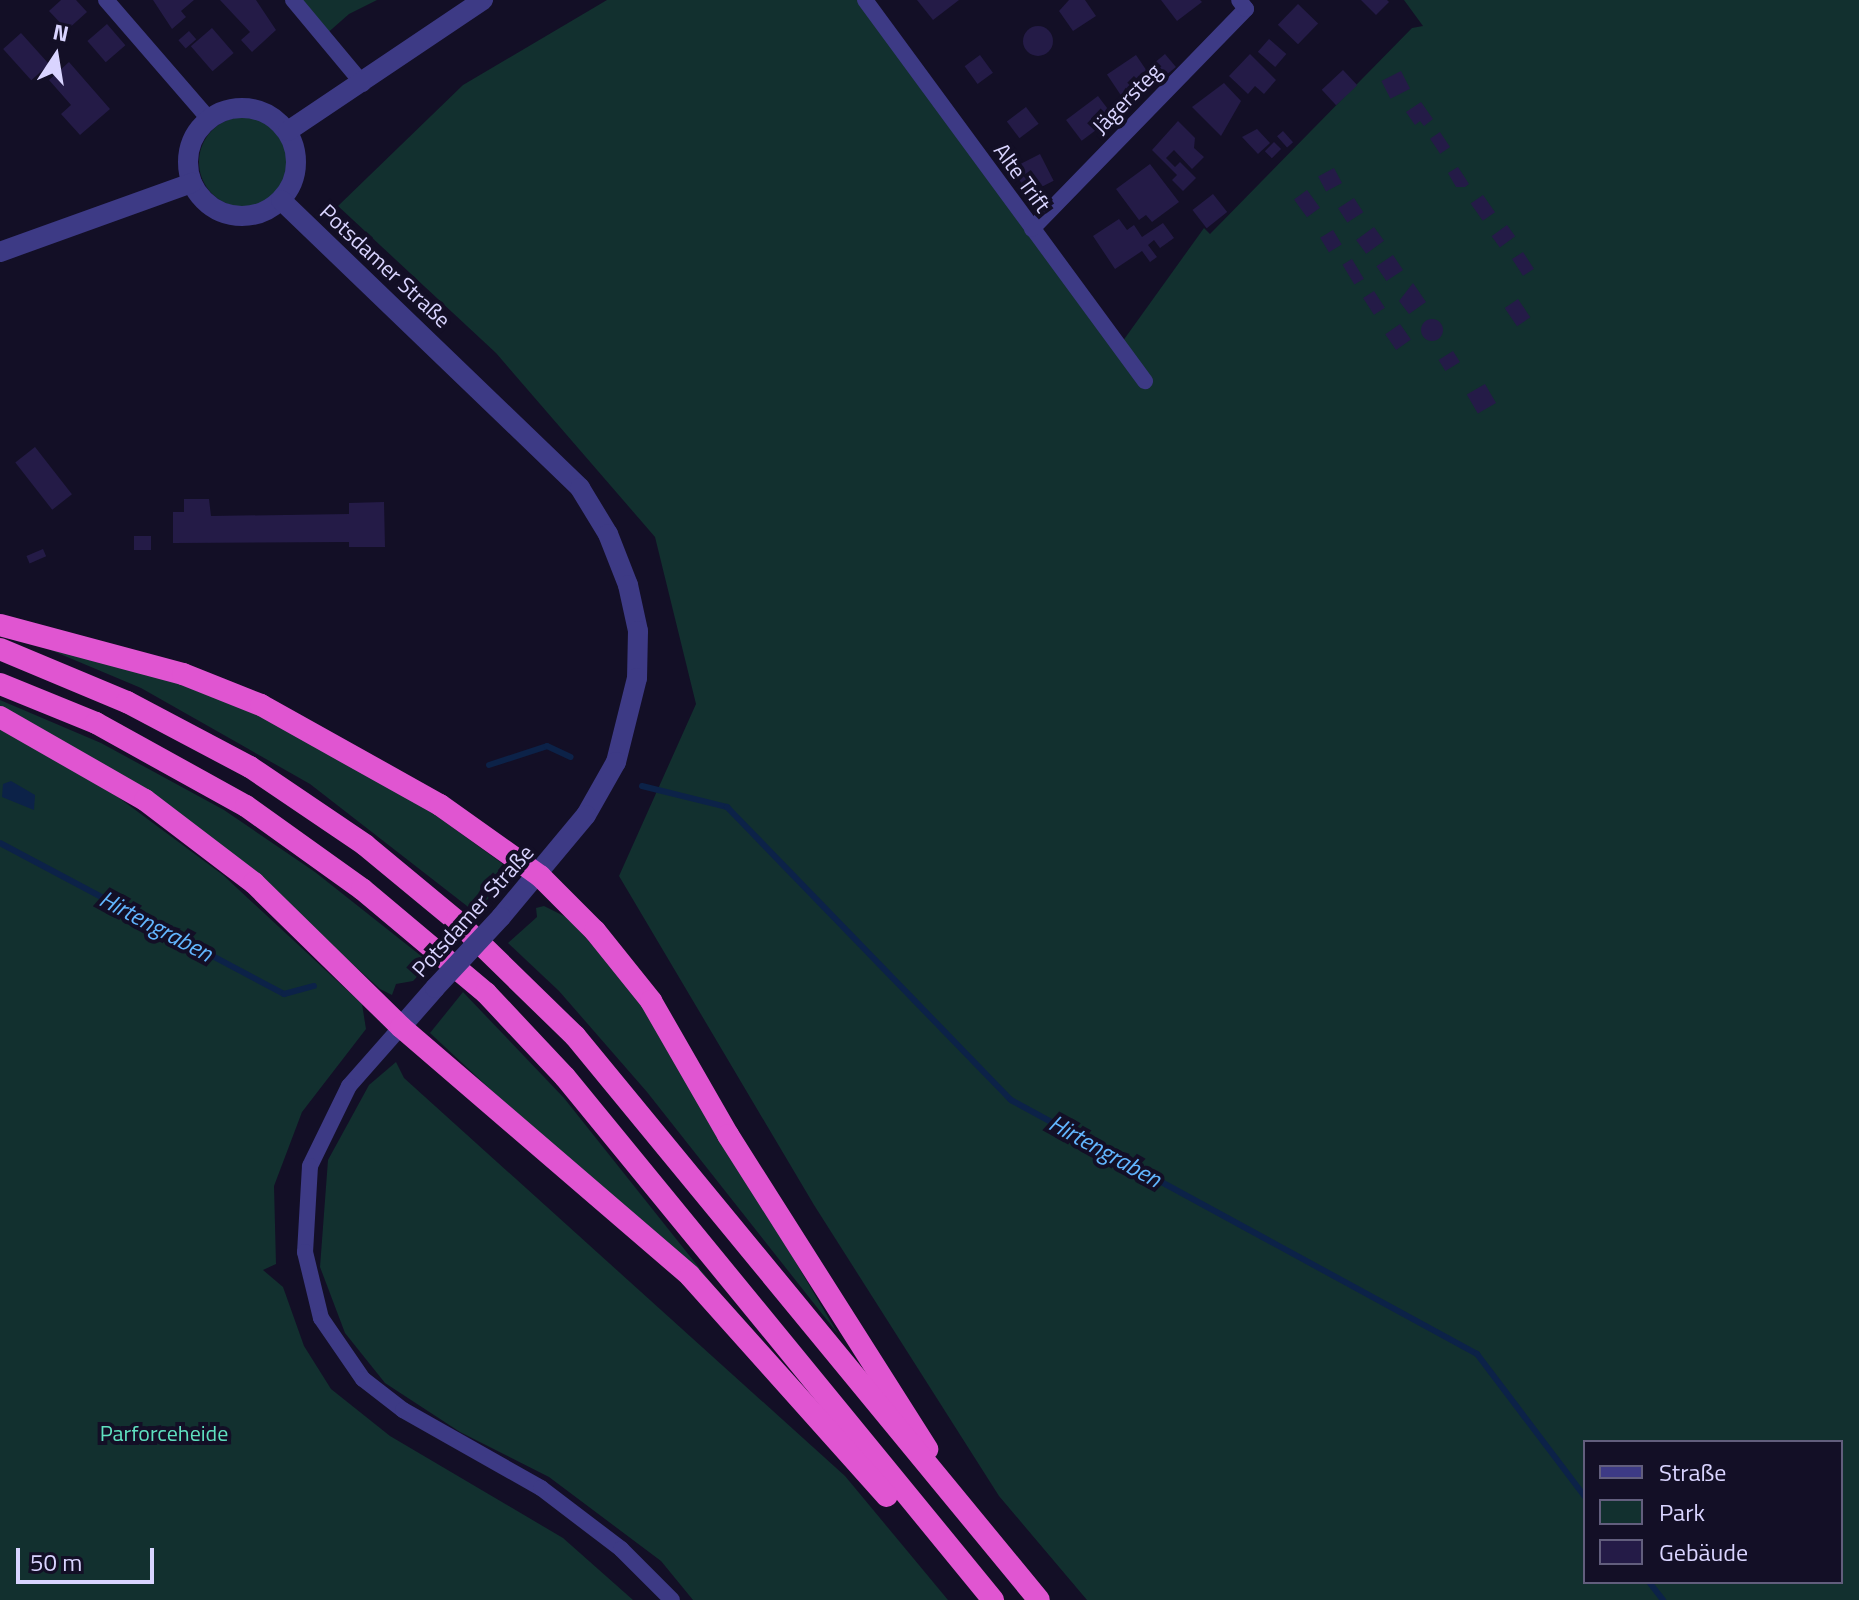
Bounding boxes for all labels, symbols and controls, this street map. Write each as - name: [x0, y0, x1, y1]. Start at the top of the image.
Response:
- text: N: [50, 14, 72, 51]
- north arrow: [16, 16, 96, 96]
- street label: Jägersteg: [1087, 58, 1167, 140]
- street label: Alte Trift: [988, 138, 1056, 218]
- street label: Potsdamer Straße: [314, 199, 456, 333]
- street label: Potsdamer Straße: [407, 839, 539, 983]
- water label: Hirtengraben: [95, 884, 217, 968]
- water label: Hirtengraben: [1044, 1108, 1166, 1194]
- park label: Parforceheide: [100, 1421, 228, 1447]
- legend: [1583, 1440, 1843, 1584]
- text: Straße: [1659, 1454, 1726, 1490]
- text: Park: [1659, 1494, 1705, 1530]
- scale bar: [20, 1532, 158, 1582]
- text: Gebäude: [1659, 1534, 1748, 1570]
- text: 50 m: [30, 1544, 82, 1580]

